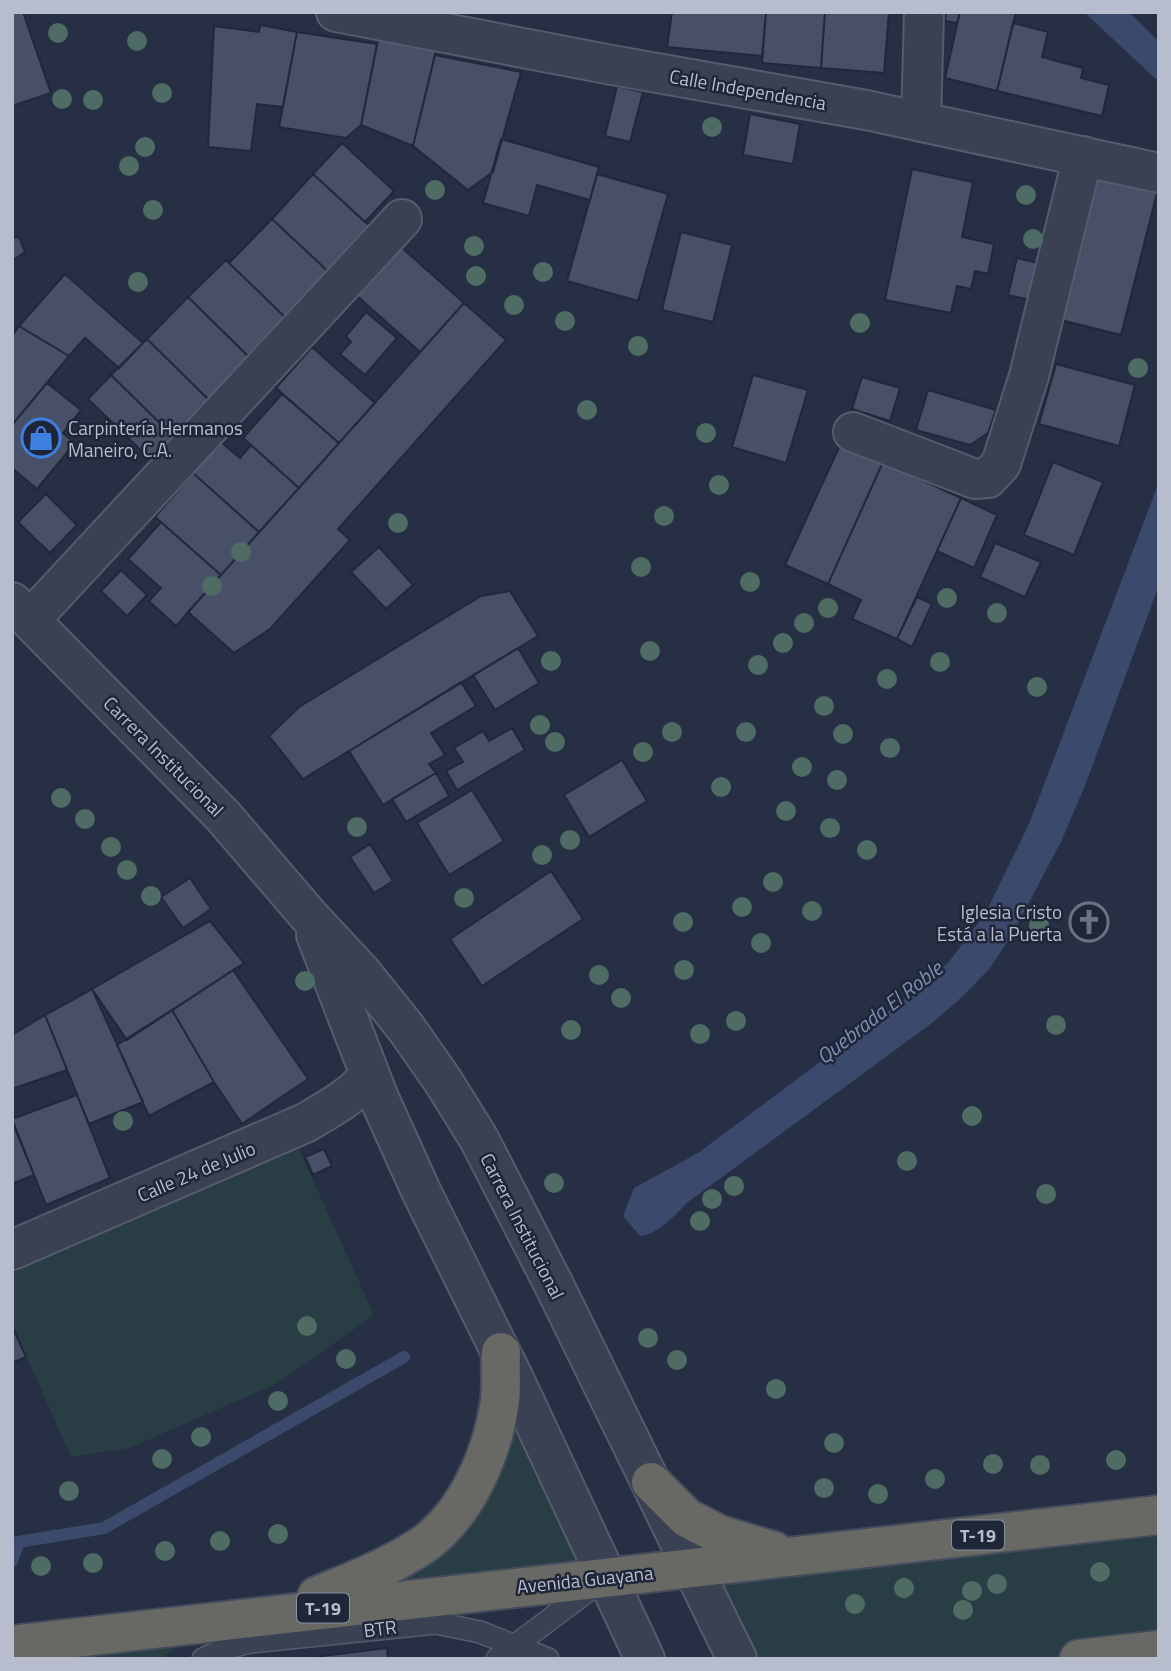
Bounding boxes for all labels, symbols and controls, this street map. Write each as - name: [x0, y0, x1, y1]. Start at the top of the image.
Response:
- street label: Calle Independencia: [667, 61, 829, 117]
- place label: Carpintería Hermanos Maneiro, C.A.: [68, 413, 243, 464]
- shop icon: Carpintería Hermanos Maneiro, C.A.: [20, 417, 62, 459]
- street label: Carrera Institucional: [97, 689, 231, 823]
- place label: Iglesia Cristo Está a la Puerta: [937, 897, 1062, 948]
- church icon: Iglesia Cristo Está a la Puerta: [1068, 901, 1110, 943]
- water label: Quebrada El Roble: [809, 952, 950, 1072]
- street label: Calle 24 de Julio: [132, 1133, 260, 1209]
- street label: Carrera Institucional: [474, 1148, 572, 1304]
- road number: T-19: [952, 1520, 1004, 1550]
- street label: Avenida Guayana: [515, 1557, 655, 1601]
- road number: T-19: [297, 1594, 349, 1623]
- street label: BTR: [362, 1612, 398, 1644]

